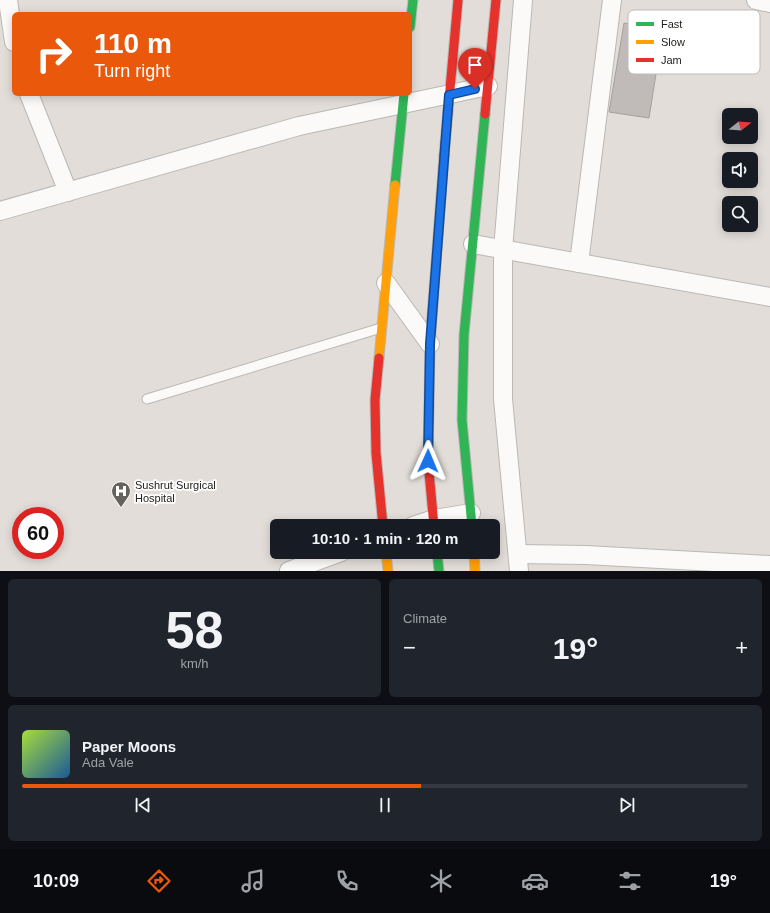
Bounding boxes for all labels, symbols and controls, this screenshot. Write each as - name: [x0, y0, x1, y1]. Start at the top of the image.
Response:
- legend: [628, 10, 760, 74]
- text: Fast: [661, 18, 682, 30]
- icon: right: [28, 28, 80, 80]
- text: 110 m: [94, 28, 172, 59]
- text: Slow: [661, 36, 685, 48]
- pin: [458, 48, 492, 89]
- icon: arrive: [464, 54, 486, 76]
- text: Jam: [661, 54, 682, 66]
- text: Turn right: [94, 61, 170, 81]
- north arrow: [722, 108, 758, 144]
- map controls: [722, 108, 758, 232]
- button: sound: [722, 152, 758, 188]
- button: search: [722, 196, 758, 232]
- position arrow: [407, 440, 449, 482]
- place label: Sushrut Surgical Hospital: [135, 479, 216, 504]
- hospital icon: Sushrut Surgical Hospital: [110, 480, 132, 508]
- speed limit sign: 60: [12, 507, 64, 559]
- text: 10:10 · 1 min · 120 m: [312, 530, 458, 547]
- text: 58: [166, 601, 223, 659]
- text: Climate: [403, 611, 447, 626]
- text: 19°: [553, 632, 598, 665]
- text: −: [403, 635, 416, 660]
- text: +: [735, 635, 748, 660]
- text: km/h: [180, 656, 209, 671]
- text: Paper Moons: [82, 738, 176, 755]
- text: Ada Vale: [82, 755, 134, 770]
- icon: previous: [132, 794, 154, 816]
- icon: pause: [374, 794, 396, 816]
- icon: next: [616, 794, 638, 816]
- icon: directions: [145, 867, 173, 895]
- icon: music: [239, 867, 267, 895]
- icon: phone: [333, 867, 361, 895]
- icon: climate: [427, 867, 455, 895]
- icon: car: [521, 867, 549, 895]
- icon: filters: [616, 867, 644, 895]
- text: 10:09: [33, 871, 79, 891]
- text: 19°: [710, 871, 737, 891]

